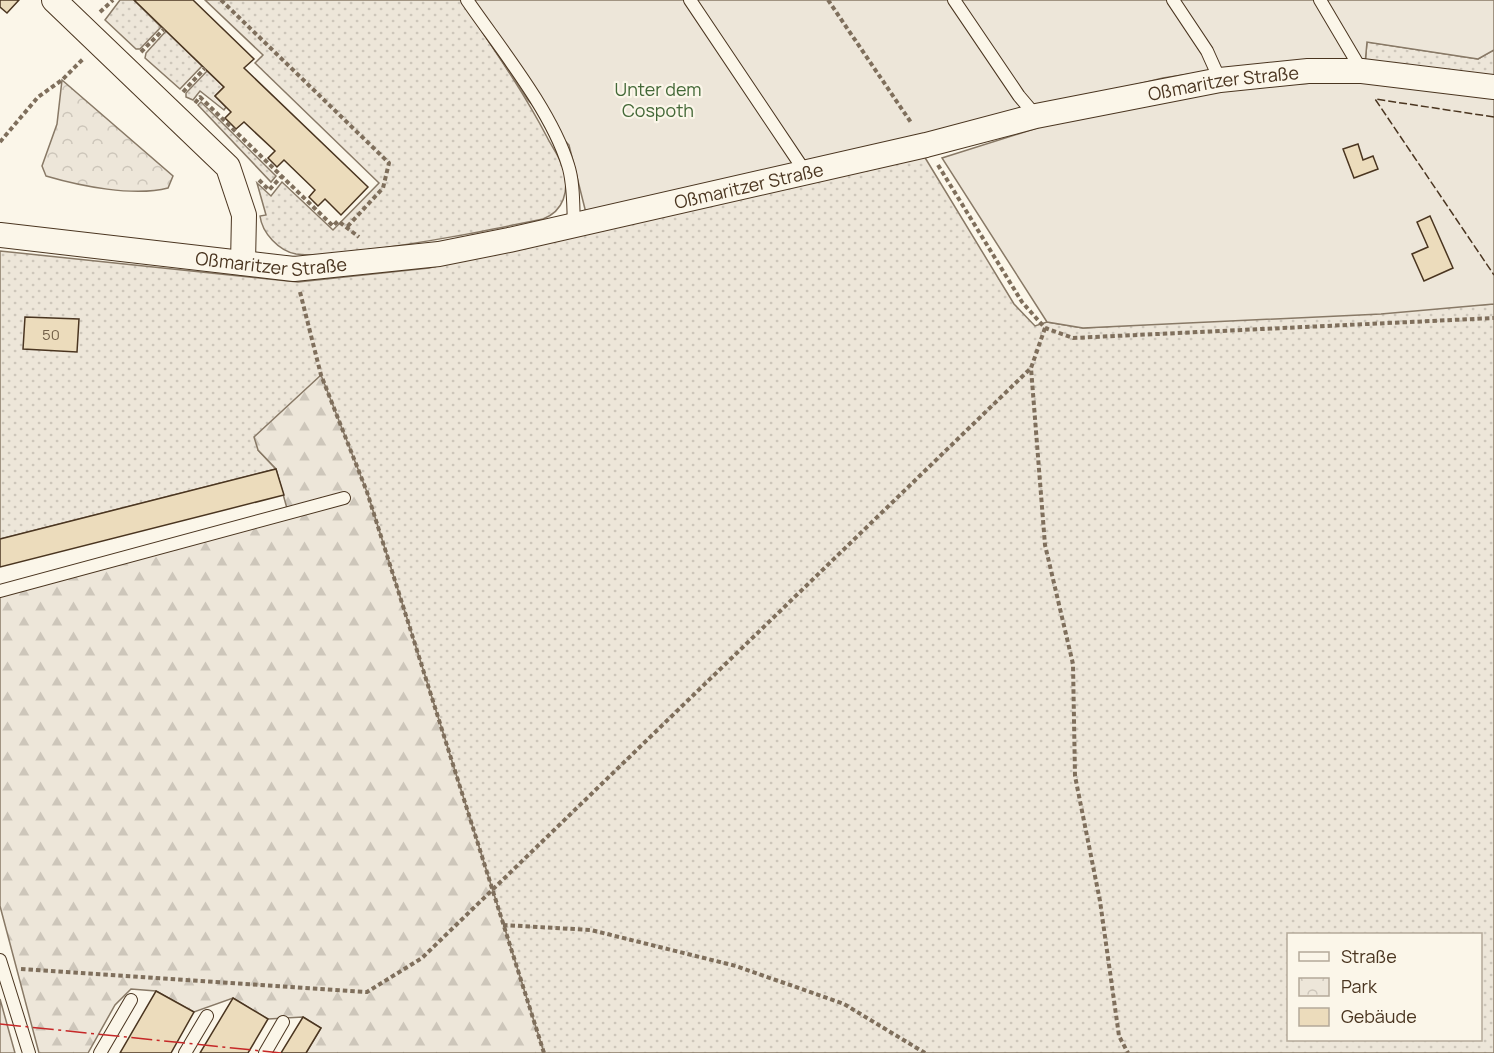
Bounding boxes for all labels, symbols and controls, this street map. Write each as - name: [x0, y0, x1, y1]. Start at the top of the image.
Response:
- street label: Oßmaritzer Straße: [1146, 60, 1300, 106]
- park label: Unter dem Cospoth: [615, 77, 701, 122]
- street label: Oßmaritzer Straße: [672, 157, 826, 214]
- street label: Oßmaritzer Straße: [194, 246, 348, 281]
- house number: 50: [42, 324, 60, 345]
- legend: [1287, 933, 1482, 1041]
- text: Straße: [1341, 944, 1397, 968]
- text: Park: [1341, 974, 1378, 998]
- text: Gebäude: [1341, 1004, 1417, 1028]

